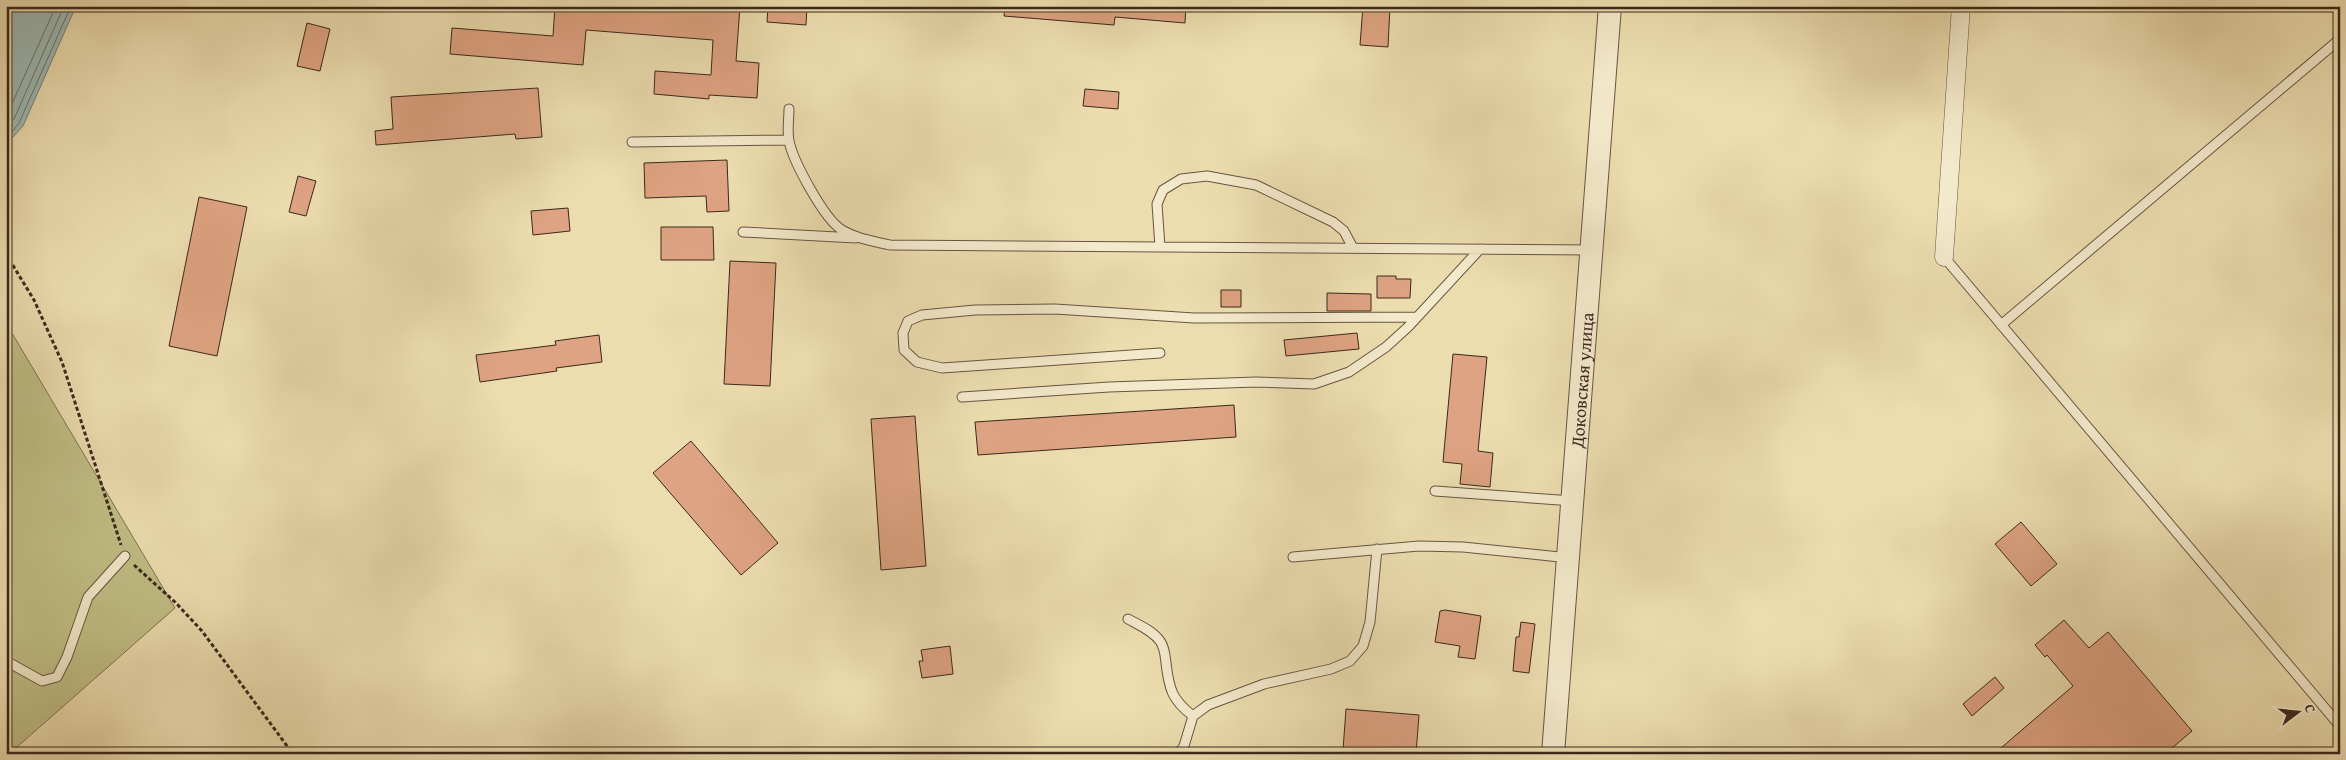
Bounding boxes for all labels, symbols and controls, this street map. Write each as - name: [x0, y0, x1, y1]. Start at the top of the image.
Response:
- street label: Доковская улица: [1563, 311, 1600, 450]
- north arrow: [2274, 688, 2324, 738]
- text: С: [2300, 702, 2321, 715]

